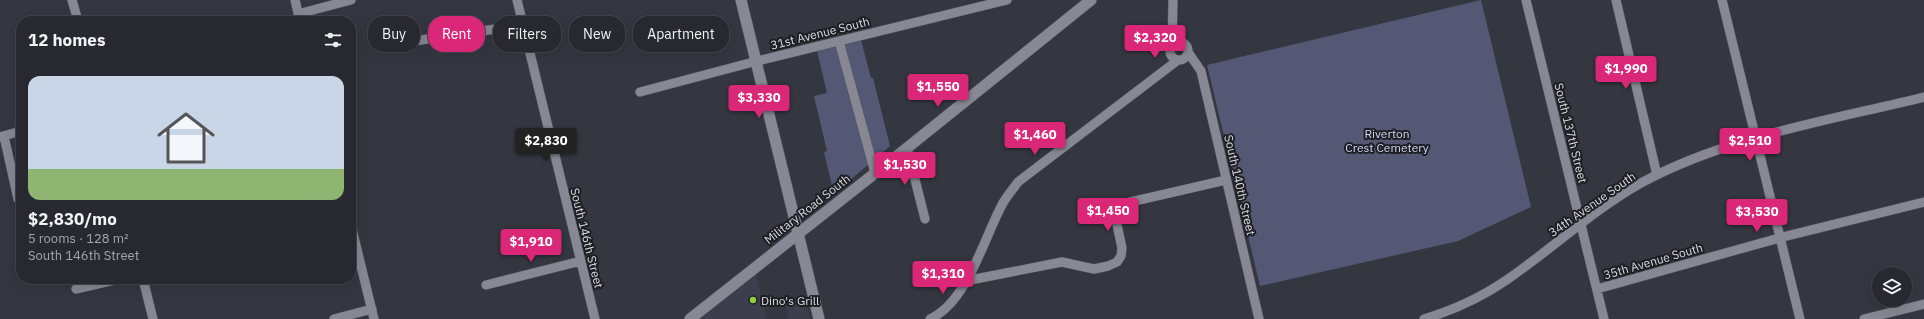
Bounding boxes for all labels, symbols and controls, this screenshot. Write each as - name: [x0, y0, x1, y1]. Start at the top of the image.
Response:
- street label: 31st Avenue South: [769, 13, 871, 53]
- chip: Buy: [368, 16, 420, 52]
- chip: Rent: [428, 16, 485, 52]
- chip: Filters: [493, 16, 561, 52]
- chip: New: [569, 16, 625, 52]
- chip: Apartment: [633, 16, 729, 52]
- pin: $2,320: [1122, 25, 1188, 59]
- text: 12 homes: [28, 29, 105, 51]
- icon: filters: [322, 29, 344, 51]
- text: $2,320: [1133, 29, 1177, 46]
- pin: $1,990: [1593, 56, 1659, 90]
- text: $1,990: [1604, 60, 1648, 77]
- pin: $1,550: [905, 74, 971, 108]
- text: $1,550: [916, 78, 960, 95]
- street label: South 137th Street: [1551, 81, 1591, 185]
- pin: $3,330: [726, 85, 792, 119]
- text: $3,330: [737, 89, 781, 106]
- icon: home: [150, 102, 222, 174]
- pin: $1,460: [1002, 122, 1068, 156]
- text: $1,460: [1013, 126, 1057, 143]
- park label: Riverton Crest Cemetery: [1345, 126, 1429, 155]
- pin: $2,830: [513, 128, 579, 162]
- pin: $2,510: [1717, 128, 1783, 162]
- text: $2,830: [524, 132, 568, 149]
- text: $2,510: [1728, 132, 1772, 149]
- street label: South 140th Street: [1221, 133, 1259, 237]
- pin: $1,530: [872, 152, 938, 186]
- text: $1,530: [883, 156, 927, 173]
- street label: 34th Avenue South: [1546, 168, 1638, 240]
- street label: Military Road South: [761, 171, 853, 247]
- street label: South 146th Street: [567, 186, 607, 290]
- pin: $1,450: [1075, 198, 1141, 232]
- pin: $3,530: [1724, 199, 1790, 233]
- text: $1,450: [1086, 202, 1130, 219]
- text: $3,530: [1735, 203, 1779, 220]
- text: $2,830/mo: [28, 208, 117, 230]
- pin: $1,910: [498, 229, 564, 263]
- text: 5 rooms · 128 m²: [28, 230, 129, 247]
- text: $1,910: [509, 233, 553, 250]
- street label: 35th Avenue South: [1602, 240, 1704, 282]
- text: South 146th Street: [28, 247, 139, 264]
- pin: $1,310: [910, 261, 976, 295]
- text: $1,310: [921, 265, 965, 282]
- map controls: [1872, 267, 1912, 307]
- button: layers: [1872, 267, 1912, 307]
- place label: Dino's Grill: [761, 293, 819, 308]
- marker: Dino's Grill: [748, 295, 758, 305]

